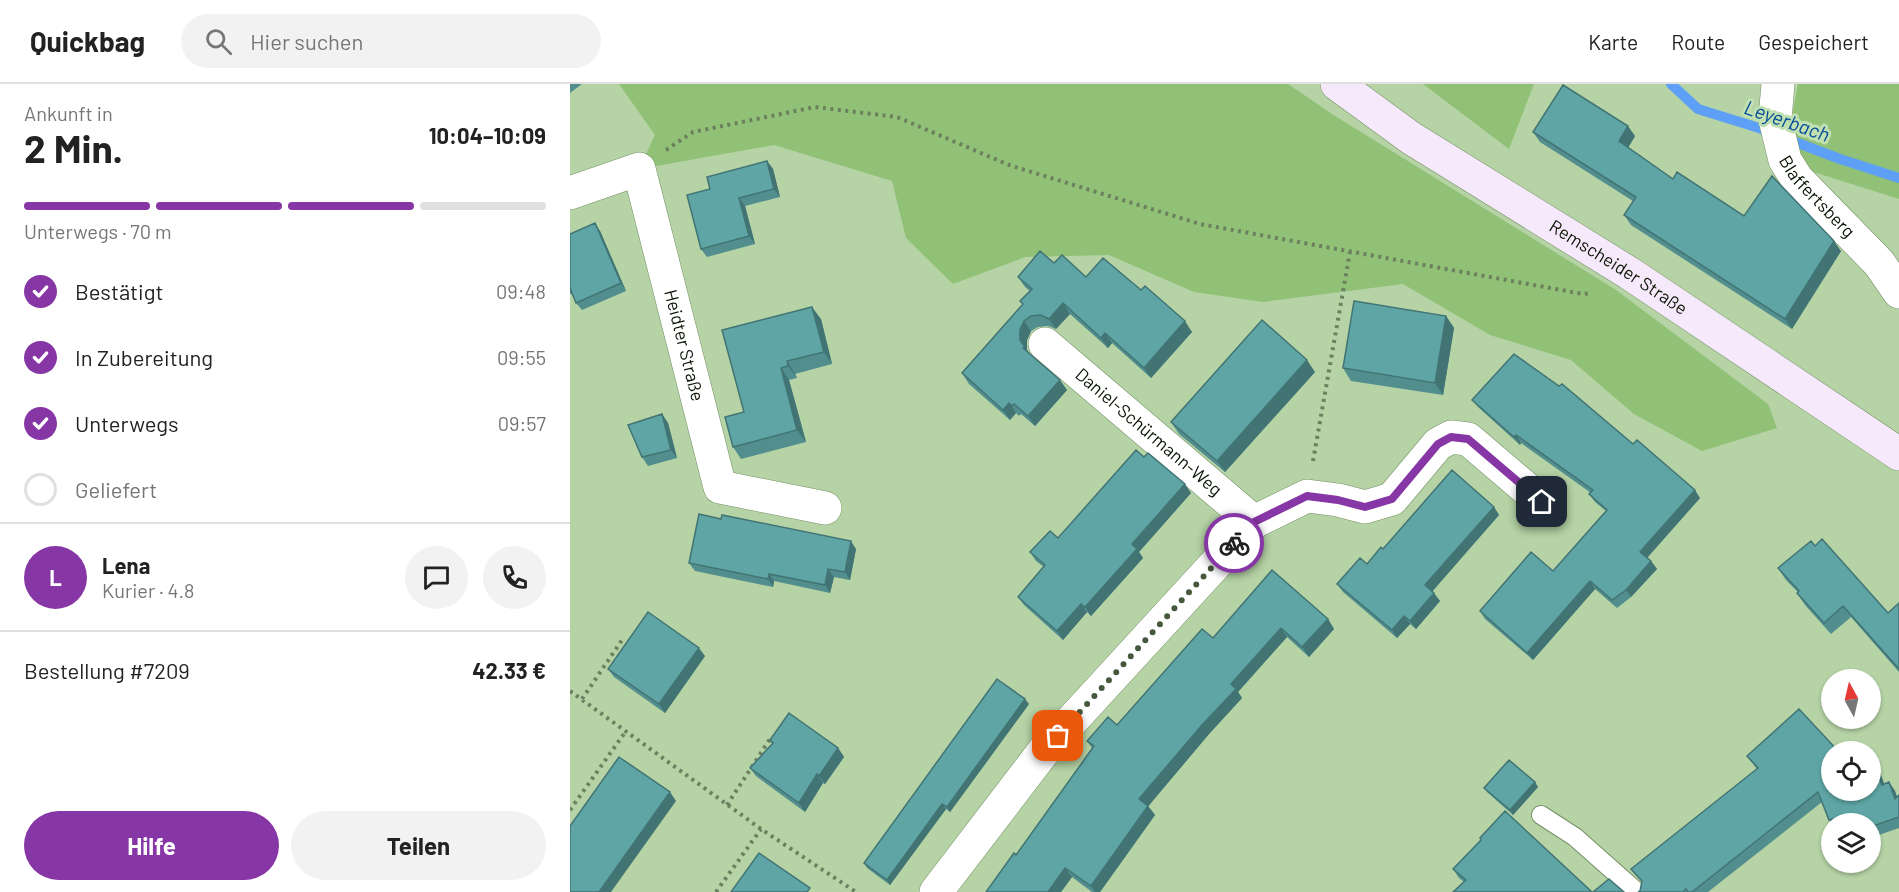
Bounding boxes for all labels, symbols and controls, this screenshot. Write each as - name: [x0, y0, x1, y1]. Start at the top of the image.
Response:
- search box: [181, 14, 601, 68]
- text: Quickbag: [30, 24, 145, 58]
- icon: search: [202, 25, 235, 58]
- text: Hier suchen: [250, 28, 363, 54]
- text: Karte: [1588, 29, 1638, 54]
- text: Route: [1671, 29, 1725, 54]
- text: Gespeichert: [1758, 29, 1869, 54]
- water label: Leyerbach: [1741, 94, 1833, 146]
- text: Ankunft in: [24, 101, 113, 125]
- text: 10:04–10:09: [429, 122, 546, 148]
- text: 2 Min.: [24, 124, 123, 171]
- street label: Blaffertsberg: [1775, 151, 1860, 242]
- street label: Remscheider Straße: [1546, 215, 1692, 319]
- text: Unterwegs · 70 m: [24, 219, 172, 243]
- icon: check: [24, 275, 57, 308]
- text: Bestätigt: [75, 278, 164, 304]
- text: 09:48: [496, 279, 546, 303]
- street label: Heidter Straße: [660, 287, 710, 403]
- icon: check: [24, 341, 57, 374]
- text: In Zubereitung: [75, 344, 213, 370]
- text: 09:55: [497, 345, 546, 369]
- street label: Daniel-Schürmann-Weg: [1071, 363, 1227, 500]
- icon: check: [24, 407, 57, 440]
- text: Unterwegs: [75, 410, 179, 436]
- text: 09:57: [498, 411, 546, 435]
- text: Geliefert: [75, 476, 157, 502]
- pin: [1516, 476, 1567, 527]
- icon: home: [1525, 485, 1558, 518]
- courier: [1204, 513, 1264, 573]
- icon: bike: [1218, 527, 1251, 560]
- button: chat: [405, 546, 468, 609]
- button: phone: [483, 546, 546, 609]
- text: Lena: [102, 552, 150, 578]
- text: L: [49, 564, 62, 590]
- text: Kurier · 4.8: [102, 578, 194, 602]
- text: Bestellung #7209: [24, 657, 190, 683]
- text: 42.33 €: [472, 657, 546, 683]
- north arrow: [1821, 669, 1881, 729]
- map controls: [1821, 669, 1881, 873]
- pin: [1032, 710, 1083, 761]
- icon: bag: [1041, 719, 1074, 752]
- button: locate: [1821, 741, 1881, 801]
- button: Hilfe: [24, 811, 279, 880]
- button: Teilen: [291, 811, 546, 880]
- button: layers: [1821, 813, 1881, 873]

